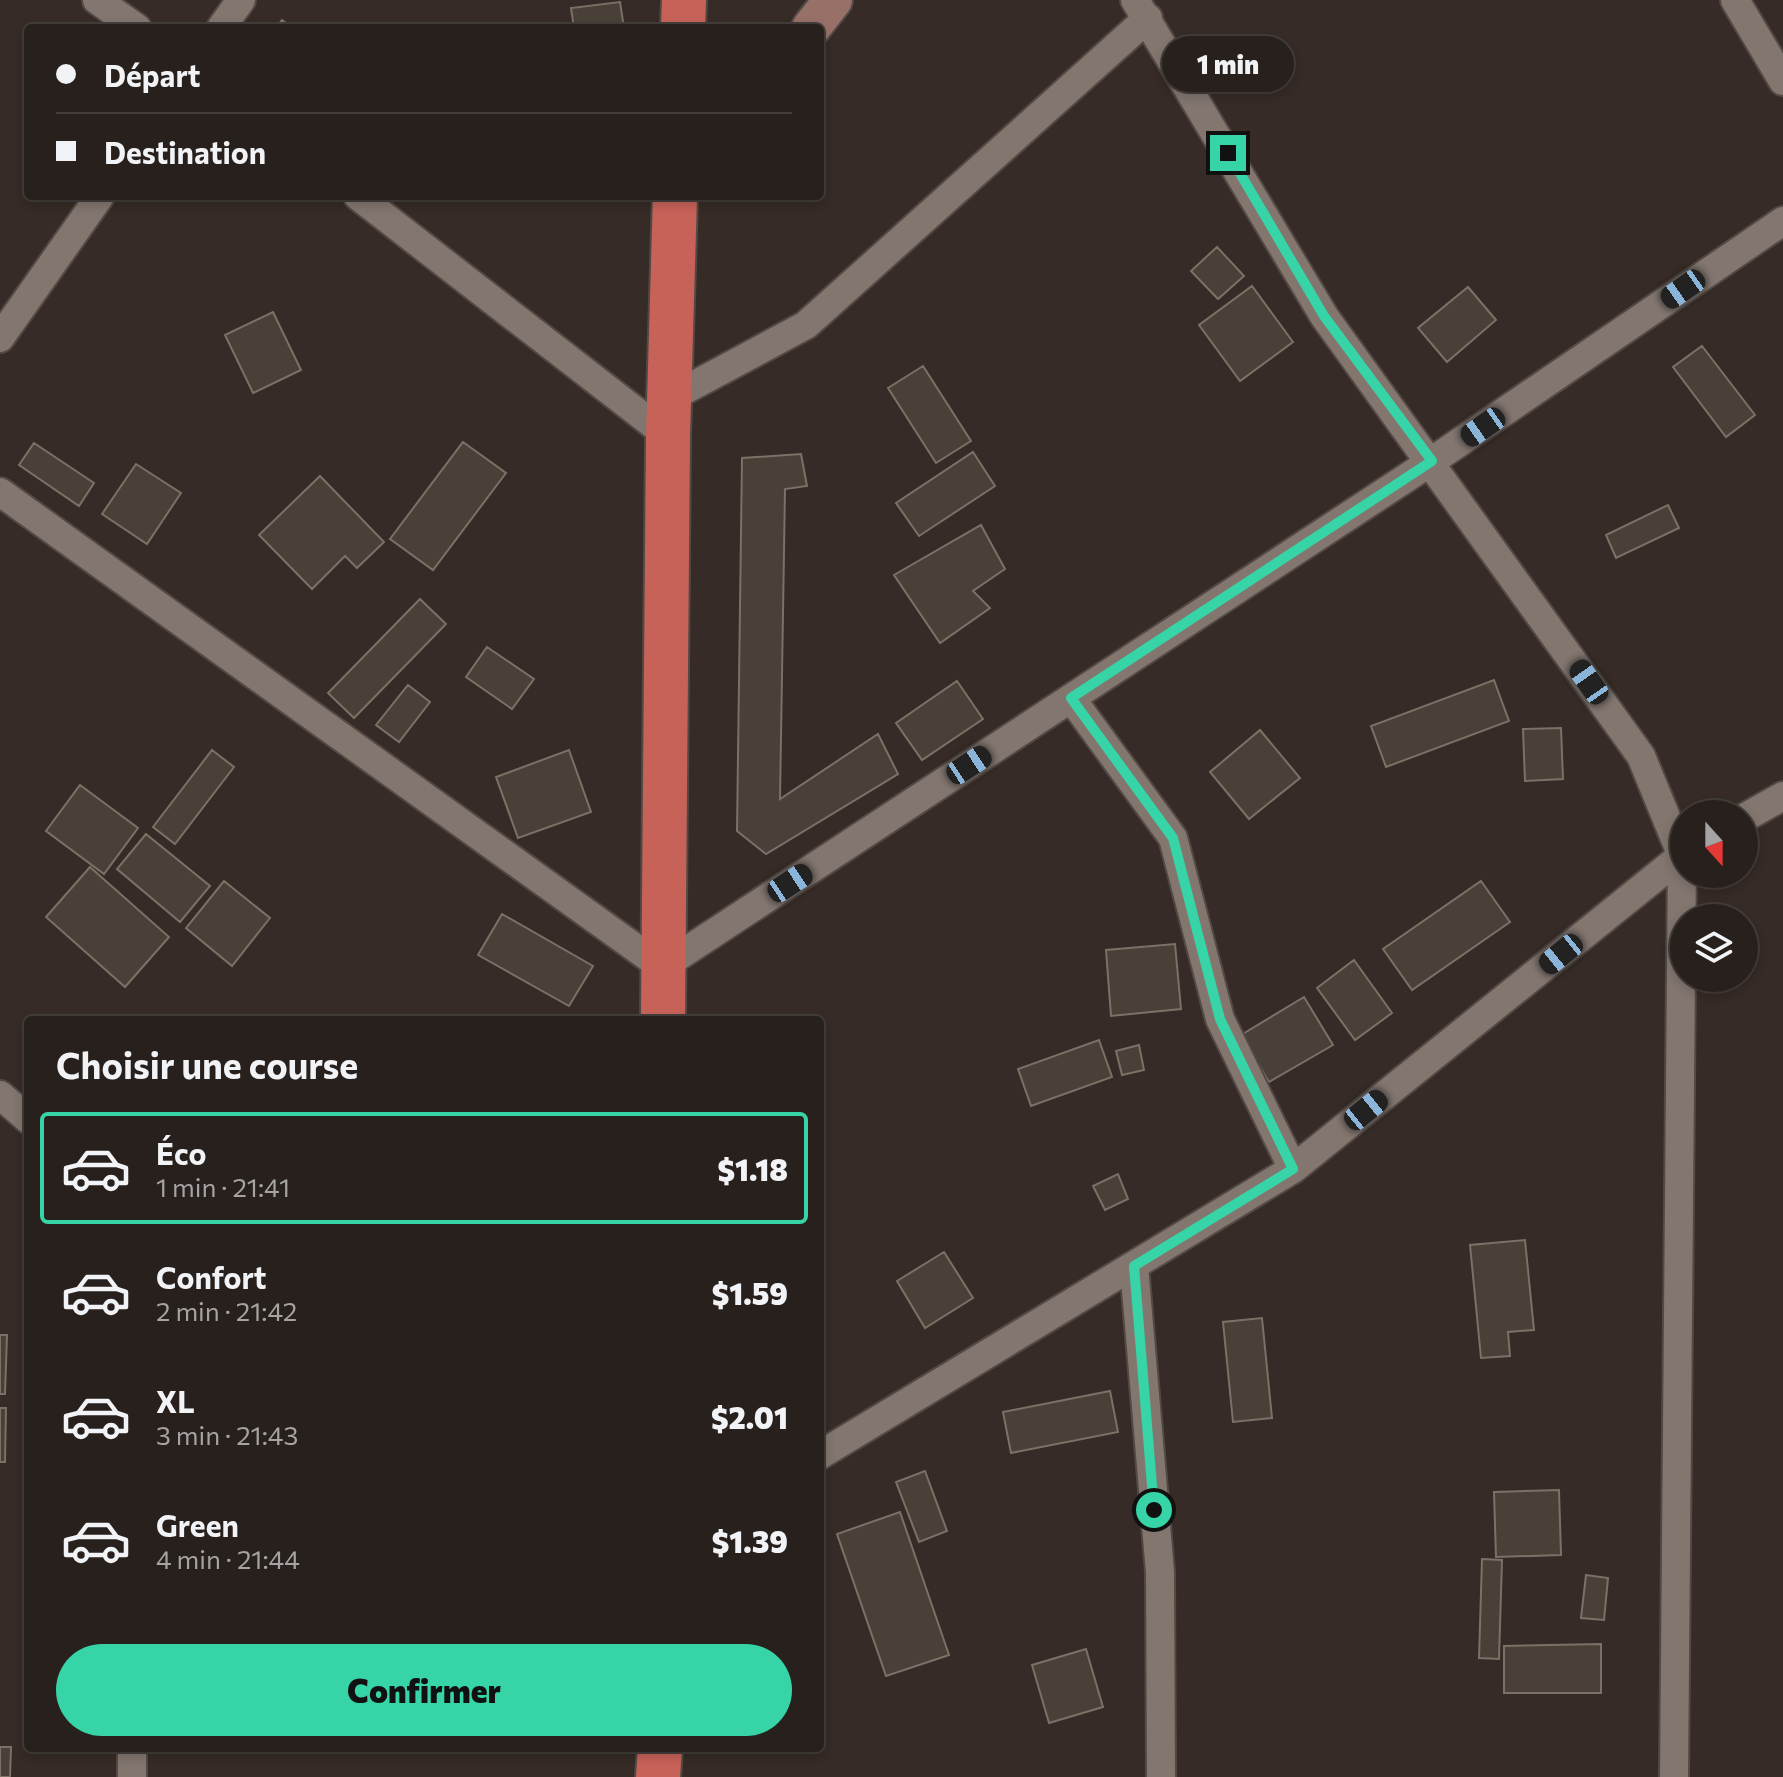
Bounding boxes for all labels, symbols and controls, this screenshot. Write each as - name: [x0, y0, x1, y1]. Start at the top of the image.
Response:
- callout: 1 min: [1162, 37, 1294, 93]
- text: 1 min: [1197, 48, 1259, 79]
- text: Départ: [104, 56, 200, 93]
- text: Destination: [104, 133, 266, 170]
- route end: [1210, 135, 1246, 171]
- car: [1656, 265, 1710, 313]
- car: [1456, 403, 1510, 451]
- car: [1565, 655, 1613, 709]
- car: [942, 742, 996, 788]
- north arrow: [1670, 800, 1758, 888]
- map controls: [1670, 800, 1758, 992]
- car: [763, 860, 817, 906]
- button: layers: [1670, 904, 1758, 992]
- car: [1535, 930, 1587, 978]
- text: Choisir une course: [56, 1042, 358, 1086]
- car: [1340, 1086, 1392, 1134]
- icon: car: [60, 1132, 132, 1204]
- text: Éco: [156, 1134, 206, 1171]
- text: $1.18: [718, 1150, 788, 1187]
- text: 1 min · 21:41: [156, 1171, 290, 1202]
- icon: car: [60, 1256, 132, 1328]
- text: Confort: [156, 1258, 267, 1295]
- text: $1.59: [712, 1274, 788, 1311]
- text: 2 min · 21:42: [156, 1295, 297, 1326]
- icon: car: [60, 1380, 132, 1452]
- text: XL: [156, 1382, 195, 1419]
- text: $2.01: [711, 1398, 788, 1435]
- text: 3 min · 21:43: [156, 1419, 298, 1450]
- route start: [1136, 1492, 1172, 1528]
- icon: car: [60, 1504, 132, 1576]
- text: Green: [156, 1506, 239, 1543]
- text: $1.39: [712, 1522, 788, 1559]
- text: 4 min · 21:44: [156, 1543, 300, 1574]
- button: Confirmer: [56, 1644, 792, 1736]

